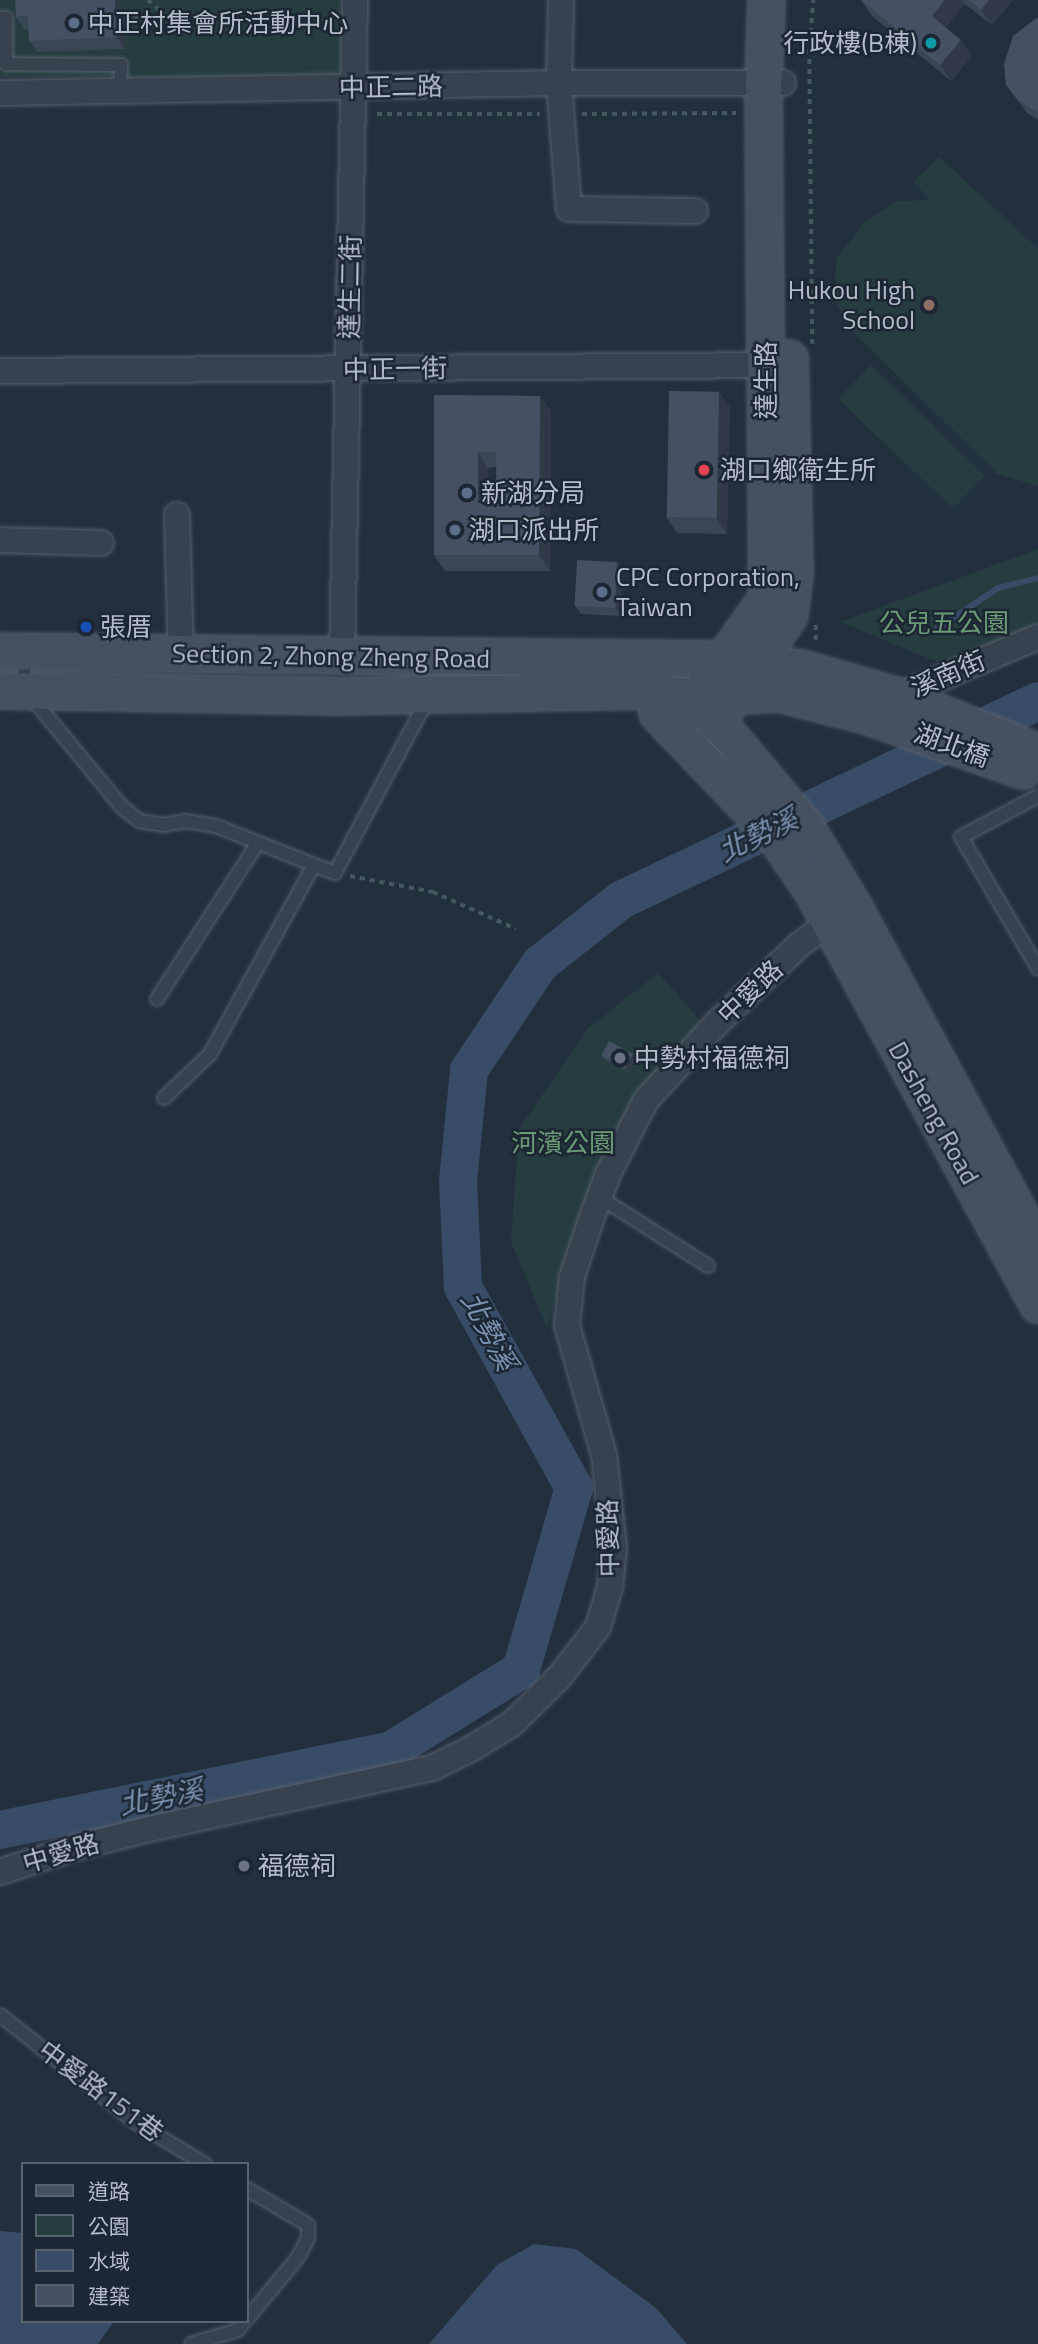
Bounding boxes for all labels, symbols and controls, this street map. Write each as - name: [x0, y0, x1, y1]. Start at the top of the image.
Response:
- place label: 中正村集會所活動中心: [88, 7, 348, 39]
- marker: 中正村集會所活動中心: [66, 15, 82, 31]
- place label: 行政樓(B棟): [783, 27, 917, 59]
- marker: 行政樓(B棟): [923, 35, 939, 51]
- street label: 中正二路: [339, 70, 443, 104]
- street label: 達生二街: [333, 235, 367, 339]
- place label: Hukou High School: [788, 274, 915, 336]
- marker: Hukou High School: [921, 297, 937, 313]
- street label: 達生路: [750, 341, 782, 419]
- street label: 中正一街: [343, 352, 447, 386]
- place label: 湖口鄉衛生所: [720, 454, 876, 486]
- marker: 湖口鄉衛生所: [694, 460, 714, 480]
- place label: 新湖分局: [481, 477, 585, 509]
- marker: 新湖分局: [459, 485, 475, 501]
- place label: 湖口派出所: [469, 514, 599, 546]
- marker: 湖口派出所: [447, 522, 463, 538]
- place label: CPC Corporation, Taiwan: [616, 561, 800, 622]
- marker: CPC Corporation, Taiwan: [594, 584, 610, 600]
- park label: 公兒五公園: [879, 607, 1009, 639]
- place label: 張厝: [100, 611, 152, 643]
- marker: 張厝: [78, 619, 94, 635]
- street label: Section 2, Zhong Zheng Road: [172, 638, 490, 674]
- street label: 溪南街: [906, 644, 990, 704]
- street label: 湖北橋: [910, 717, 994, 773]
- water label: 北勢溪: [713, 801, 803, 869]
- street label: 中愛路: [711, 954, 789, 1030]
- street label: Dasheng Road: [882, 1036, 986, 1190]
- place label: 中勢村福德祠: [634, 1042, 790, 1074]
- marker: 中勢村福德祠: [612, 1050, 628, 1066]
- park label: 河濱公園: [511, 1127, 615, 1159]
- water label: 北勢溪: [454, 1286, 524, 1376]
- street label: 中愛路: [592, 1499, 624, 1577]
- water label: 北勢溪: [117, 1772, 205, 1822]
- street label: 中愛路: [19, 1827, 103, 1879]
- place label: 福德祠: [258, 1850, 336, 1882]
- marker: 福德祠: [236, 1858, 252, 1874]
- street label: 中愛路151巷: [33, 2034, 169, 2148]
- legend: [21, 2162, 248, 2323]
- text: 道路: [88, 2175, 130, 2207]
- text: 公園: [88, 2210, 130, 2242]
- text: 水域: [88, 2245, 130, 2277]
- text: 建築: [88, 2280, 130, 2312]

